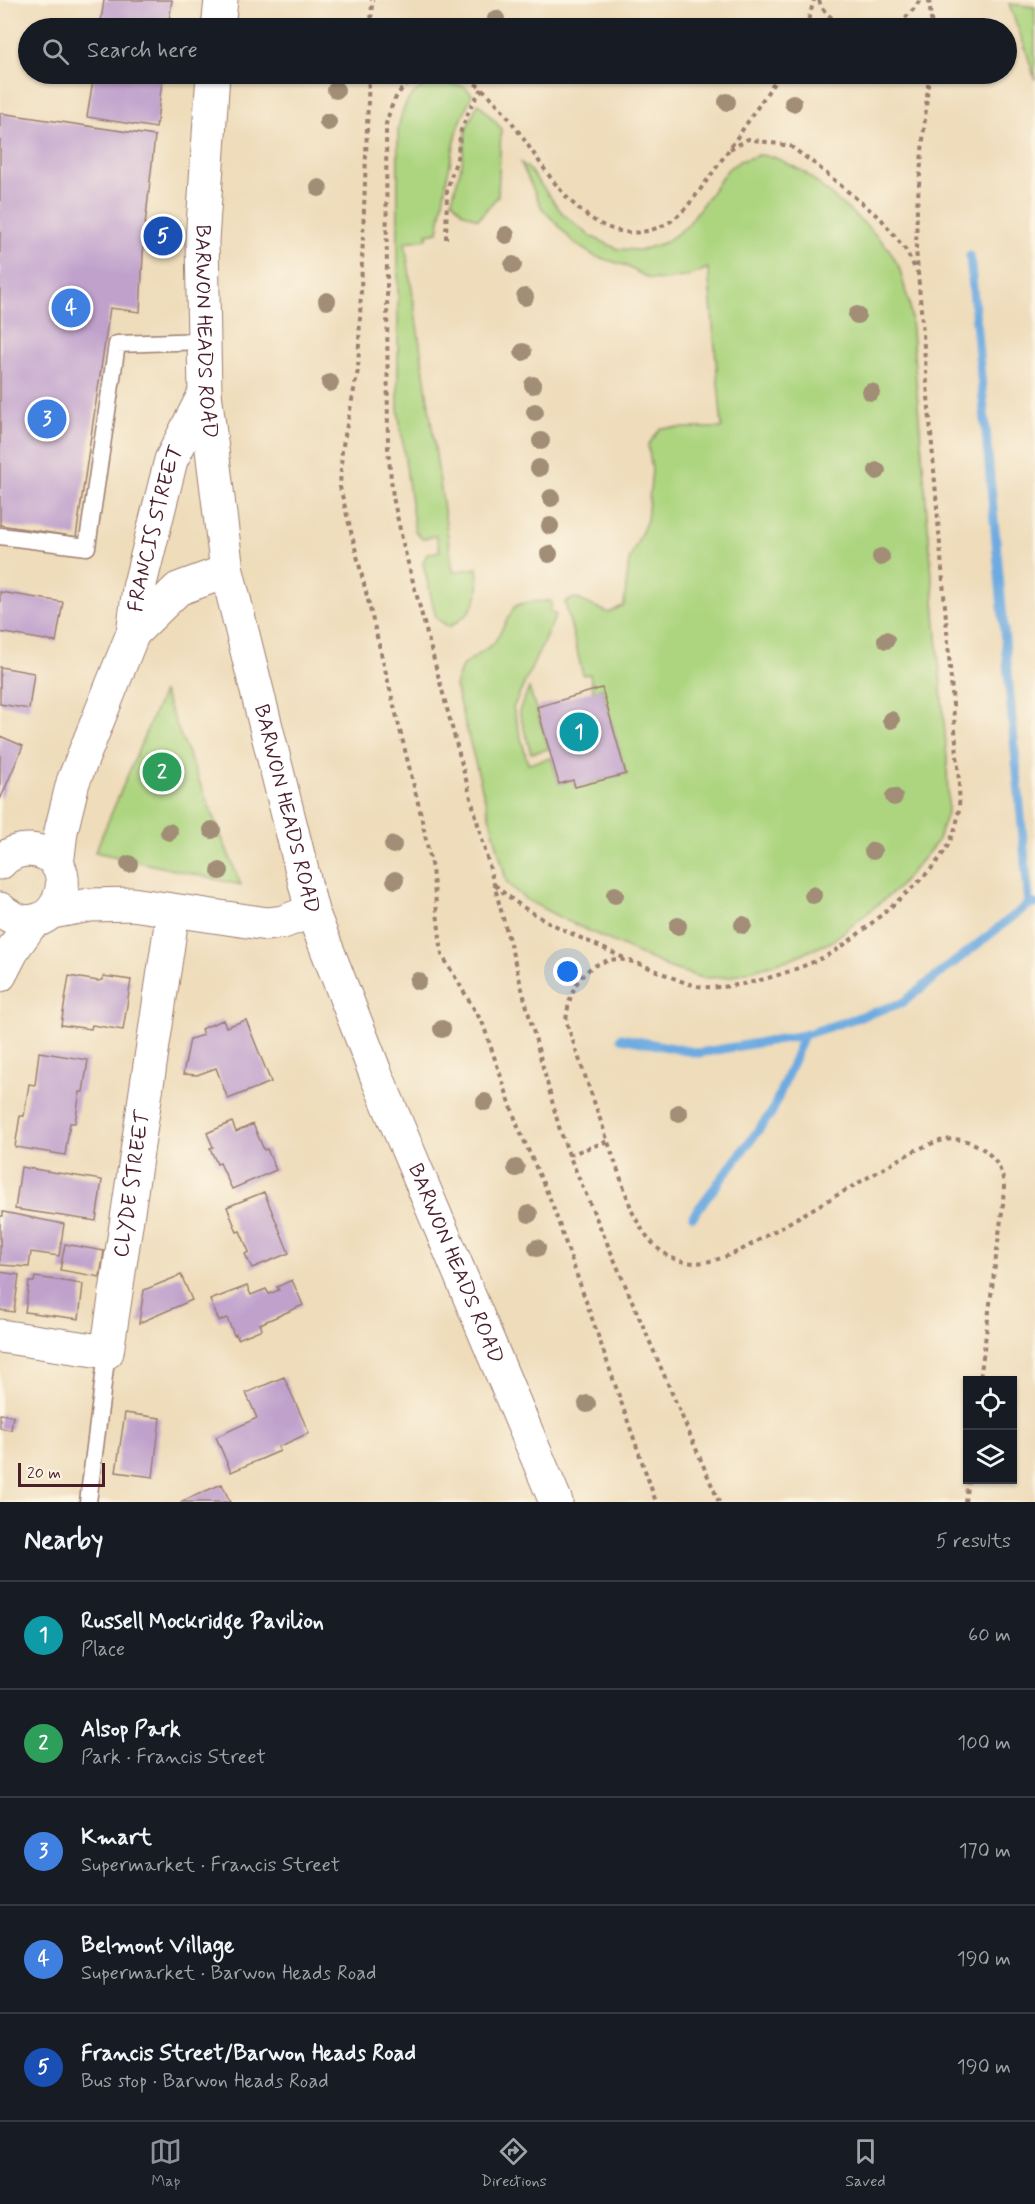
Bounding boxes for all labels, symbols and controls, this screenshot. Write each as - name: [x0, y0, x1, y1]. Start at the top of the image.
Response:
- search box: [18, 18, 1017, 84]
- icon: search: [39, 35, 72, 68]
- text: Search here: [87, 37, 198, 65]
- pin: 5: [144, 214, 182, 258]
- street label: BARWON HEADS ROAD: [188, 224, 225, 440]
- pin: 4: [52, 286, 90, 330]
- pin: 3: [28, 396, 66, 442]
- street label: FRANCIS STREET: [122, 441, 190, 614]
- street label: BARWON HEADS ROAD: [247, 701, 326, 916]
- pin: 1: [560, 710, 598, 754]
- pin: 2: [142, 750, 182, 794]
- your location: [553, 957, 582, 986]
- street label: CLYDE STREET: [107, 1108, 157, 1259]
- street label: BARWON HEADS ROAD: [401, 1159, 510, 1368]
- map controls: [963, 1376, 1017, 1484]
- button: locate: [963, 1376, 1017, 1430]
- button: layers: [963, 1430, 1017, 1484]
- scale bar: [18, 1460, 105, 1488]
- text: 20 m: [27, 1463, 61, 1484]
- text: Nearby: [24, 1524, 103, 1558]
- text: 5 results: [936, 1528, 1011, 1555]
- text: Russell Mockridge Pavilion: [81, 1608, 324, 1636]
- text: 1: [39, 1622, 48, 1649]
- text: 60 m: [968, 1622, 1011, 1649]
- text: Place: [81, 1636, 125, 1663]
- text: Alsop Park: [81, 1716, 181, 1744]
- text: 2: [39, 1730, 48, 1757]
- text: 100 m: [957, 1730, 1011, 1757]
- text: Park · Francis Street: [81, 1744, 266, 1771]
- text: Kmart: [81, 1824, 152, 1852]
- text: 3: [39, 1838, 48, 1865]
- text: 170 m: [959, 1838, 1011, 1865]
- text: Supermarket · Francis Street: [81, 1852, 340, 1879]
- text: Belmont Village: [81, 1932, 234, 1960]
- text: 4: [38, 1946, 49, 1973]
- text: 190 m: [957, 1946, 1011, 1973]
- text: Supermarket · Barwon Heads Road: [81, 1960, 377, 1987]
- text: Francis Street/Barwon Heads Road: [81, 2040, 416, 2068]
- text: 5: [38, 2054, 50, 2081]
- text: 190 m: [957, 2054, 1011, 2081]
- text: Bus stop · Barwon Heads Road: [81, 2068, 329, 2095]
- tab: Map: [149, 2135, 182, 2192]
- tab: Directions: [481, 2135, 547, 2192]
- tab: Saved: [845, 2135, 886, 2192]

